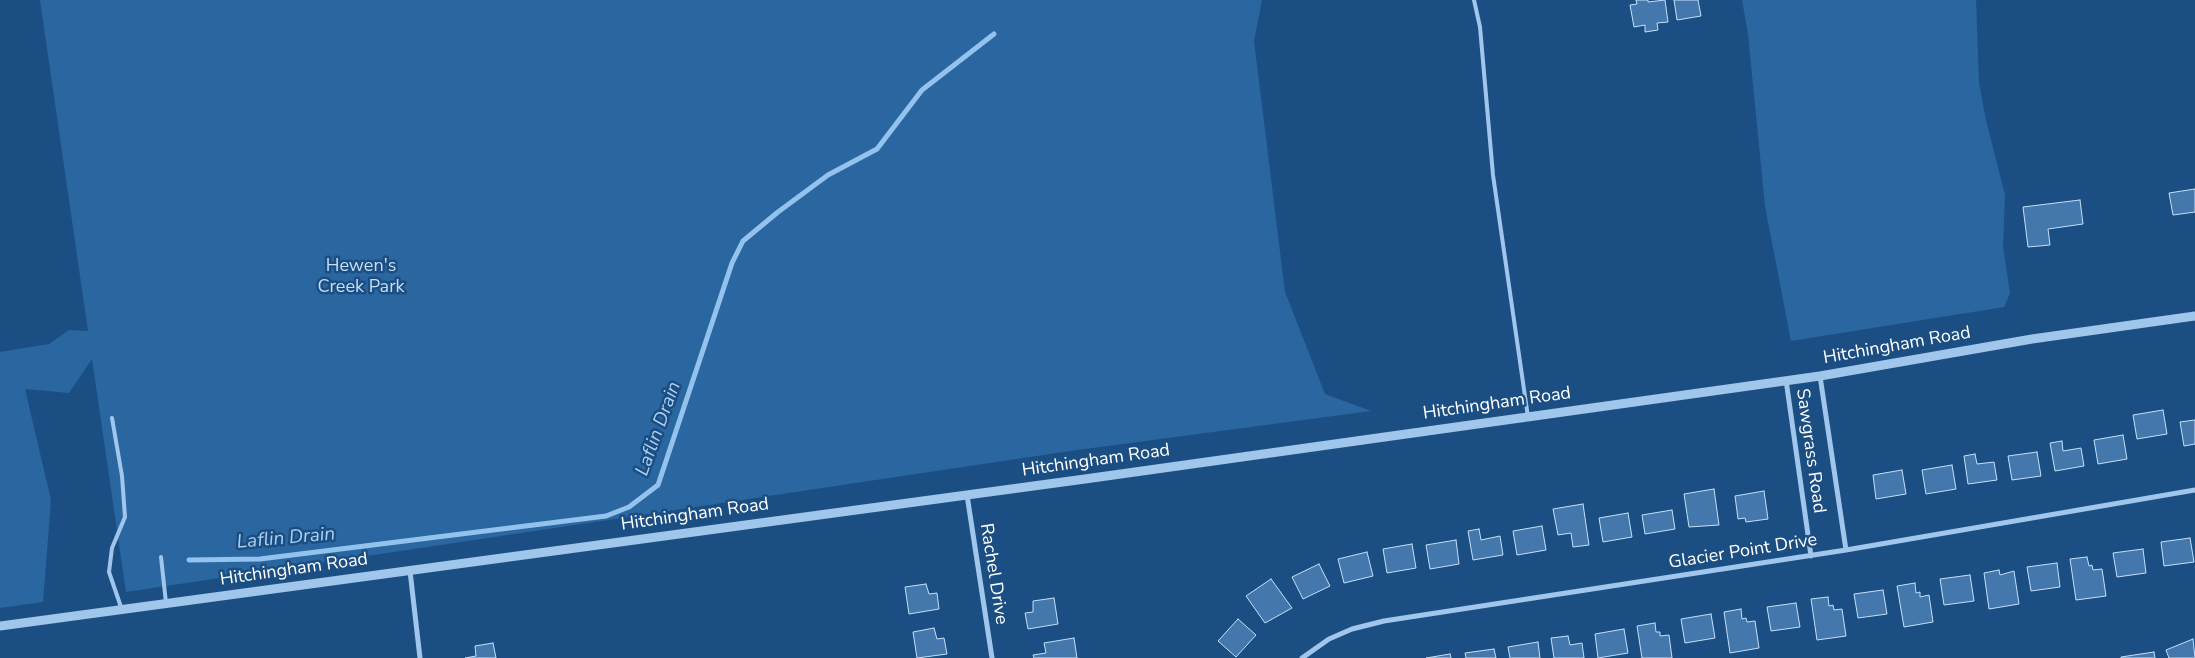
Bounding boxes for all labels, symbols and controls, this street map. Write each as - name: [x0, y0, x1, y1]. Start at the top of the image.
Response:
- park label: Hewen's Creek Park: [317, 256, 405, 298]
- street label: Hitchingham Road: [1822, 322, 1972, 370]
- water label: Laflin Drain: [631, 379, 687, 479]
- street label: Hitchingham Road: [1422, 383, 1572, 425]
- street label: Sawgrass Road: [1791, 387, 1829, 515]
- street label: Hitchingham Road: [1021, 440, 1171, 482]
- street label: Hitchingham Road: [620, 494, 770, 536]
- street label: Rachel Drive: [974, 522, 1012, 626]
- water label: Laflin Drain: [236, 523, 336, 555]
- street label: Glacier Point Drive: [1667, 530, 1819, 574]
- street label: Hitchingham Road: [219, 549, 369, 591]

